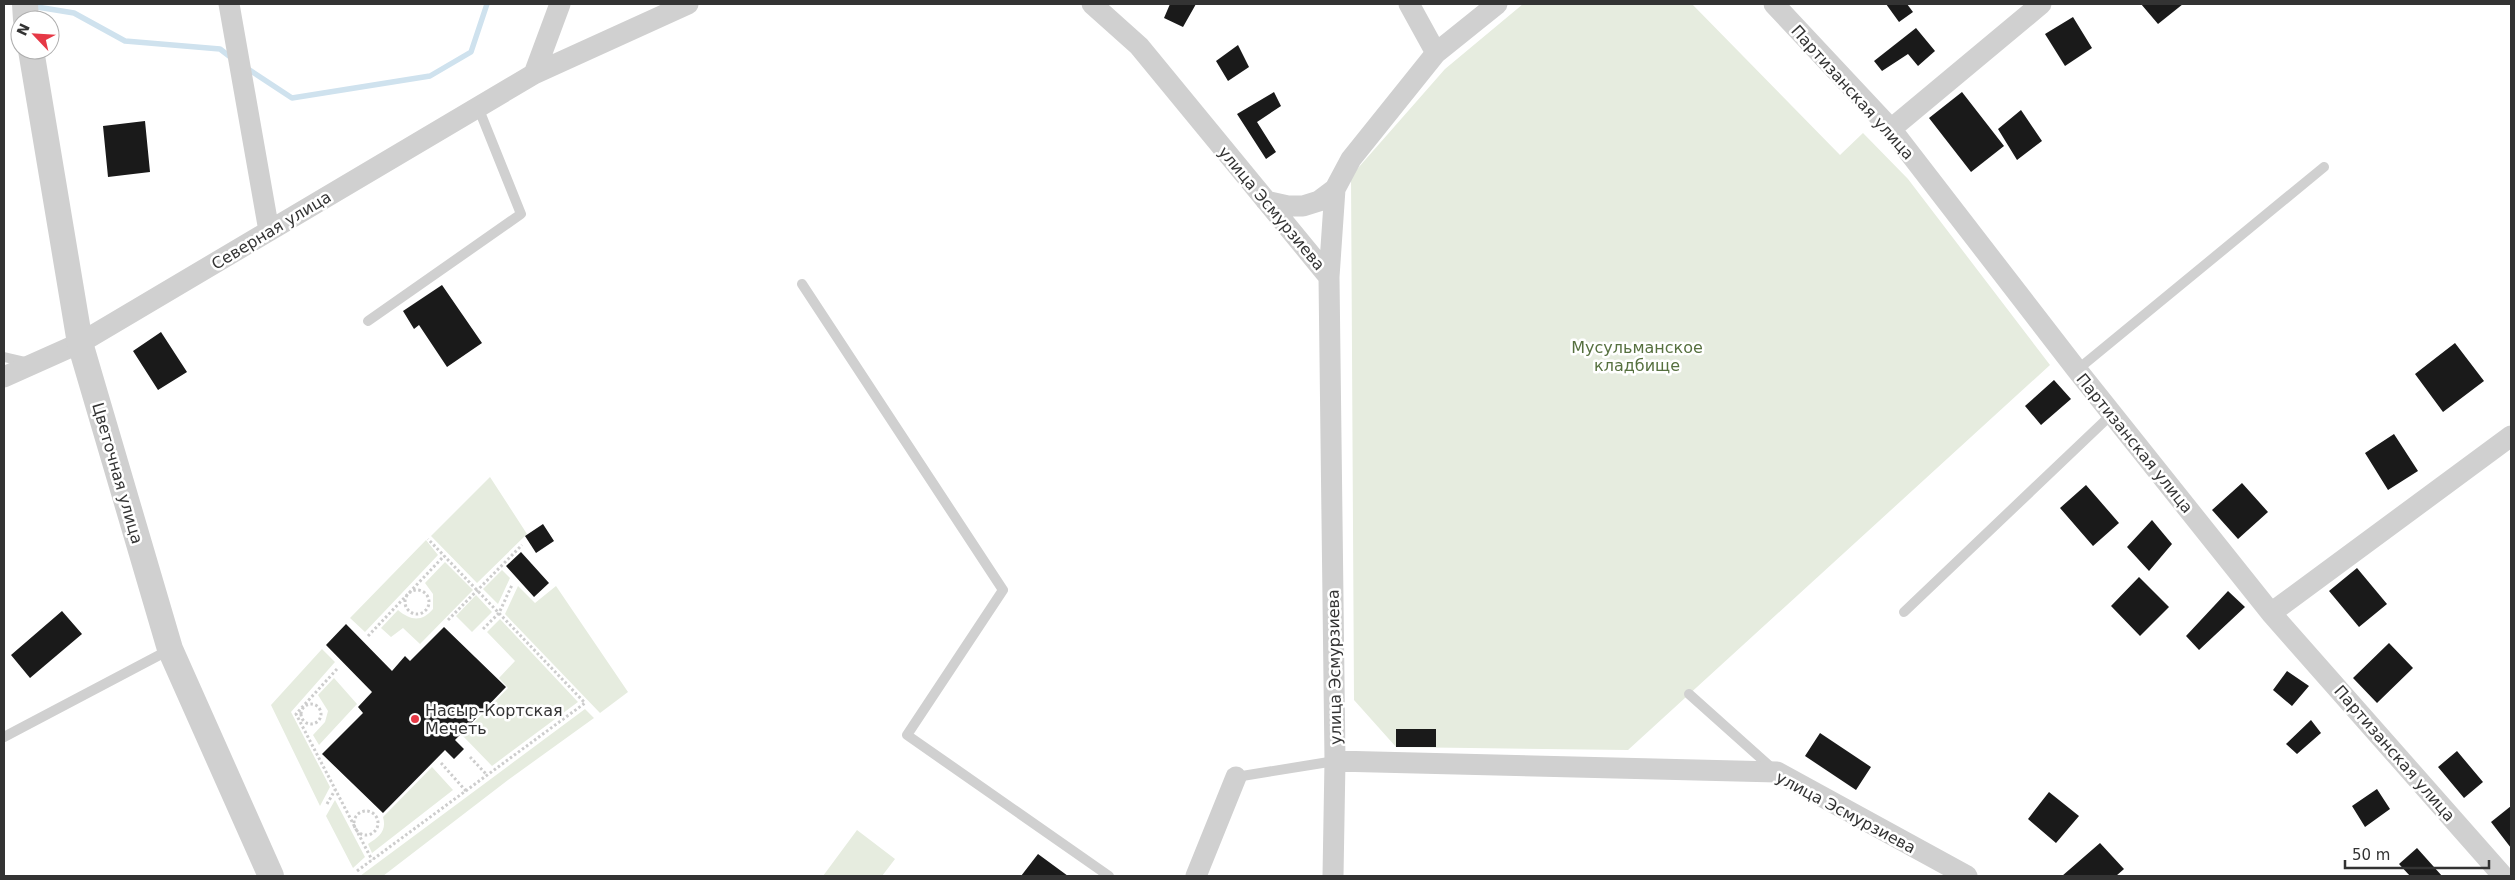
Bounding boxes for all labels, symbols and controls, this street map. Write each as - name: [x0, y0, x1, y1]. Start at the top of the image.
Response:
- north arrow: [10, 10, 60, 60]
- text: N: [13, 21, 33, 38]
- street label: Партизанская улица: [1787, 21, 1918, 163]
- street label: улица Эсмурзиева: [1214, 143, 1329, 274]
- street label: Северная улица: [208, 187, 335, 274]
- park label: Мусульманское кладбище: [1571, 338, 1703, 375]
- street label: Партизанская улица: [2072, 370, 2197, 517]
- street label: Цветочная улица: [88, 400, 147, 546]
- street label: улица Эсмурзиева: [1324, 589, 1345, 745]
- street label: Партизанская улица: [2330, 681, 2459, 825]
- place label: Насыр-Кортская Мечеть: [425, 701, 563, 738]
- marker: Насыр-Кортская Мечеть: [409, 713, 421, 725]
- street label: улица Эсмурзиева: [1773, 768, 1919, 857]
- scale bar: [2345, 838, 2489, 870]
- text: 50 m: [2352, 846, 2390, 864]

